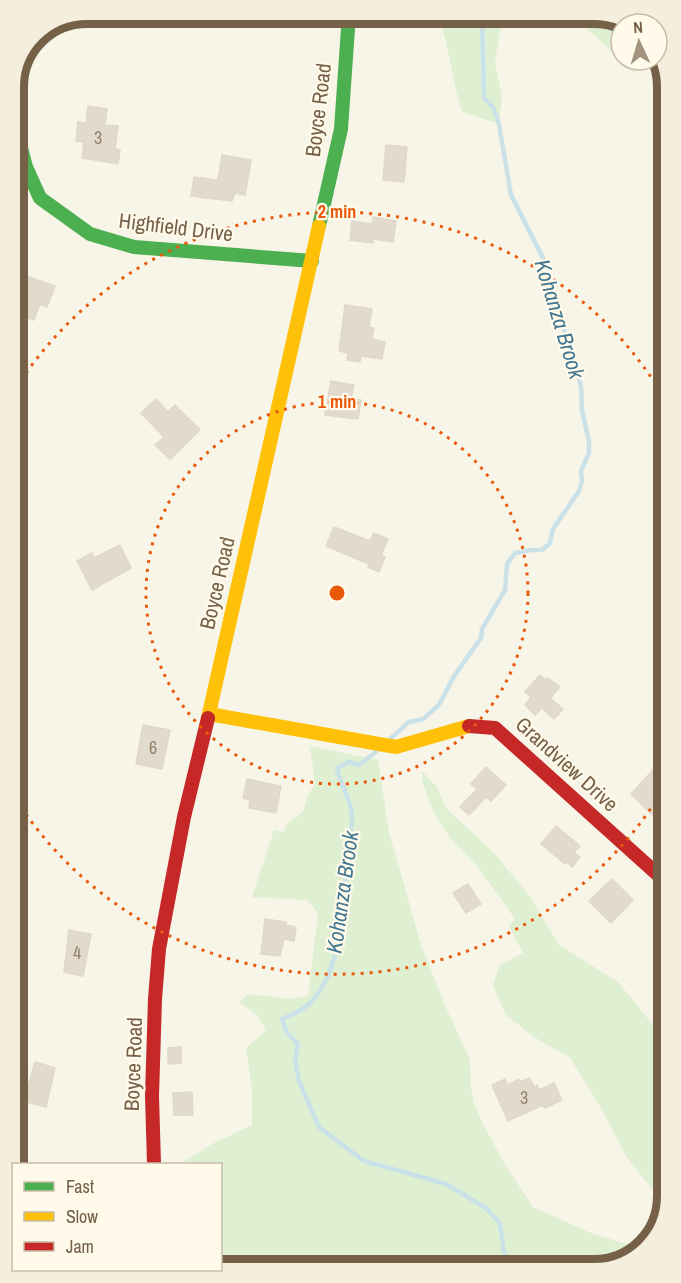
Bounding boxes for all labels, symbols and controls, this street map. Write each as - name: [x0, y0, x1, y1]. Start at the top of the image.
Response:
- north arrow: [609, 12, 669, 72]
- text: N: [632, 16, 643, 38]
- street label: Boyce Road: [298, 62, 338, 158]
- house number: 3: [94, 125, 102, 150]
- text: 2 min: [318, 199, 356, 224]
- street label: Highfield Drive: [117, 206, 235, 248]
- water label: Kohanza Brook: [528, 256, 593, 383]
- text: 1 min: [318, 389, 356, 414]
- street label: Boyce Road: [192, 534, 242, 632]
- centre of rings: [327, 583, 347, 603]
- street label: Grandview Drive: [509, 710, 625, 818]
- house number: 6: [149, 735, 157, 760]
- water label: Kohanza Brook: [319, 828, 366, 955]
- house number: 4: [73, 940, 81, 965]
- street label: Boyce Road: [117, 1017, 149, 1111]
- house number: 3: [520, 1085, 528, 1110]
- legend: [12, 1163, 222, 1271]
- text: Fast: [66, 1174, 94, 1199]
- text: Slow: [66, 1204, 98, 1229]
- text: Jam: [66, 1234, 94, 1259]

